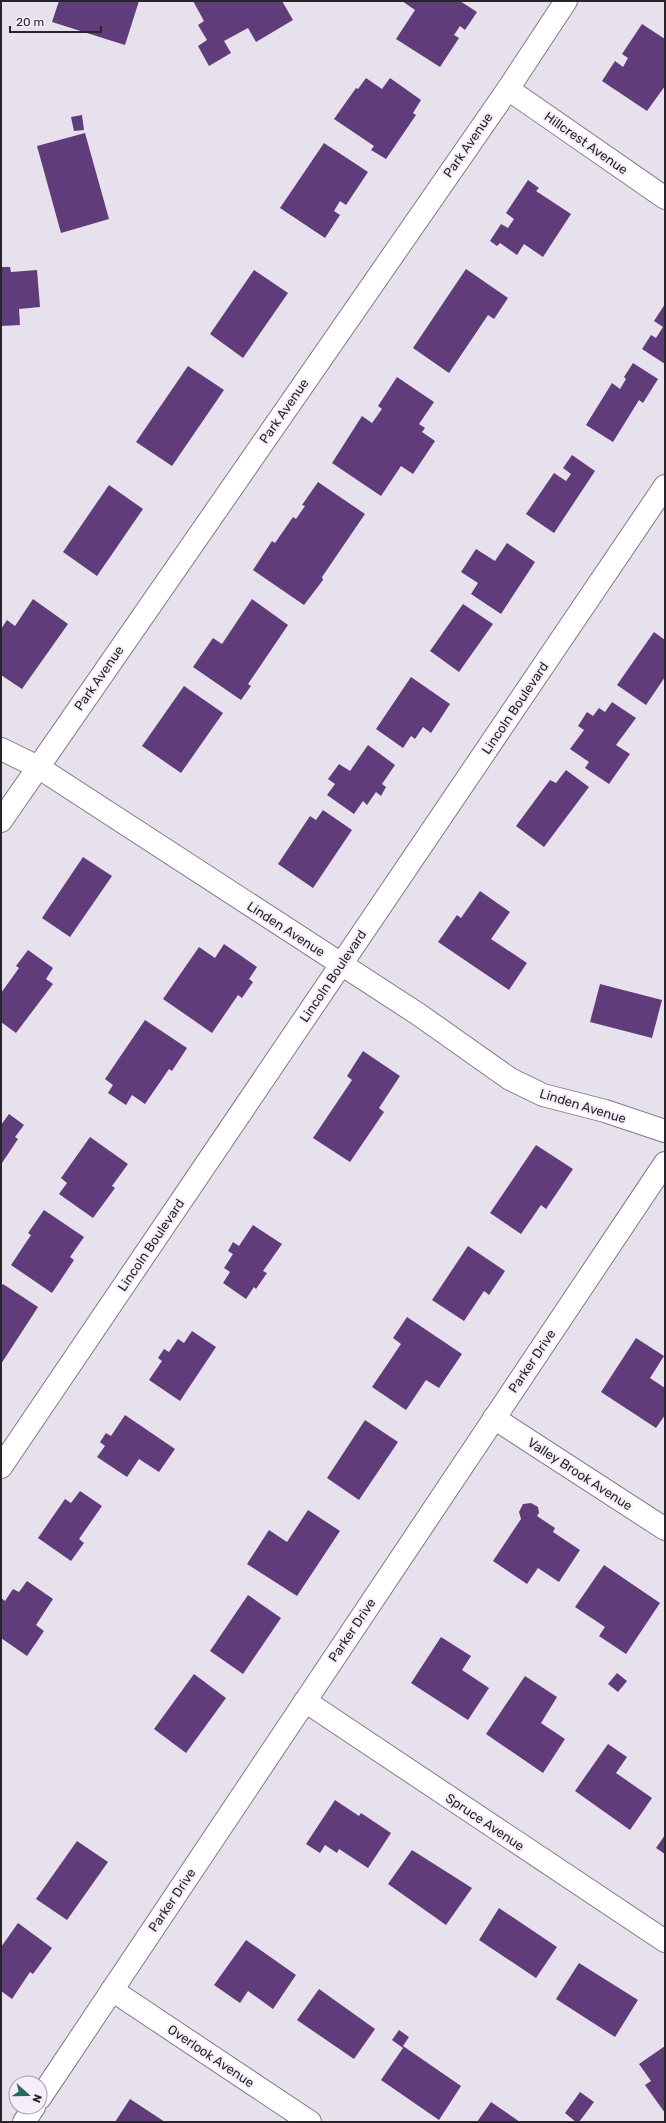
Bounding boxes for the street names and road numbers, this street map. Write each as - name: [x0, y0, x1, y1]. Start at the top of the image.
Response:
- street label: Hillcrest Avenue: [542, 109, 630, 177]
- street label: Park Avenue: [440, 110, 496, 180]
- street label: Park Avenue: [256, 376, 312, 446]
- street label: Park Avenue: [71, 643, 127, 713]
- street label: Lincoln Boulevard: [479, 659, 551, 757]
- street label: Linden Avenue: [244, 898, 328, 960]
- street label: Lincoln Boulevard: [297, 927, 369, 1025]
- street label: Linden Avenue: [538, 1086, 628, 1126]
- street label: Lincoln Boulevard: [115, 1196, 187, 1294]
- street label: Parker Drive: [505, 1326, 559, 1396]
- street label: Valley Brook Avenue: [525, 1435, 635, 1513]
- street label: Parker Drive: [325, 1595, 379, 1665]
- street label: Spruce Avenue: [443, 1790, 527, 1854]
- street label: Parker Drive: [145, 1865, 199, 1935]
- street label: Overlook Avenue: [165, 2022, 257, 2090]

